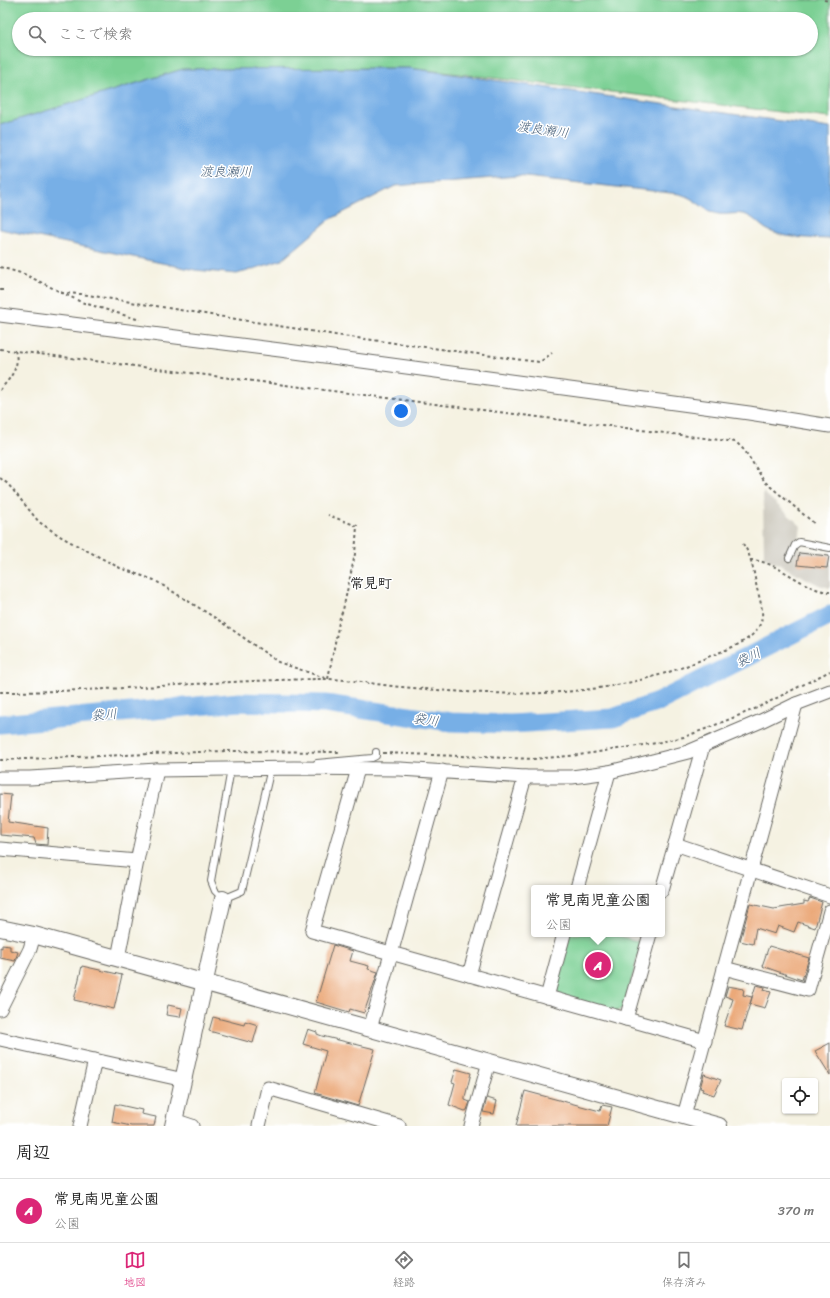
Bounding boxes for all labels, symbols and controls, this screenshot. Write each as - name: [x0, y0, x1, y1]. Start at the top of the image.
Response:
- search box: [12, 12, 818, 56]
- text: ここで検索: [58, 21, 133, 47]
- icon: search: [26, 23, 48, 45]
- water label: 渡良瀬川: [516, 114, 570, 145]
- water label: 渡良瀬川: [200, 160, 252, 183]
- your location: [391, 401, 411, 421]
- district label: 常見町: [350, 571, 392, 596]
- water label: 袋川: [731, 641, 765, 674]
- water label: 袋川: [90, 702, 118, 727]
- water label: 袋川: [411, 706, 440, 733]
- popup: [531, 885, 665, 937]
- text: 常見南児童公園: [545, 887, 651, 913]
- text: 公園: [545, 913, 572, 936]
- pin: A: [585, 950, 611, 980]
- map controls: [782, 1078, 818, 1114]
- button: locate: [782, 1078, 818, 1114]
- text: 周辺: [16, 1137, 50, 1167]
- text: 常見南児童公園: [54, 1186, 159, 1212]
- text: A: [25, 1199, 33, 1222]
- text: 370 m: [778, 1199, 814, 1222]
- text: 公園: [54, 1212, 80, 1235]
- tab: 地図: [124, 1249, 146, 1292]
- tab: 経路: [393, 1249, 415, 1292]
- tab: 保存済み: [662, 1249, 706, 1292]

